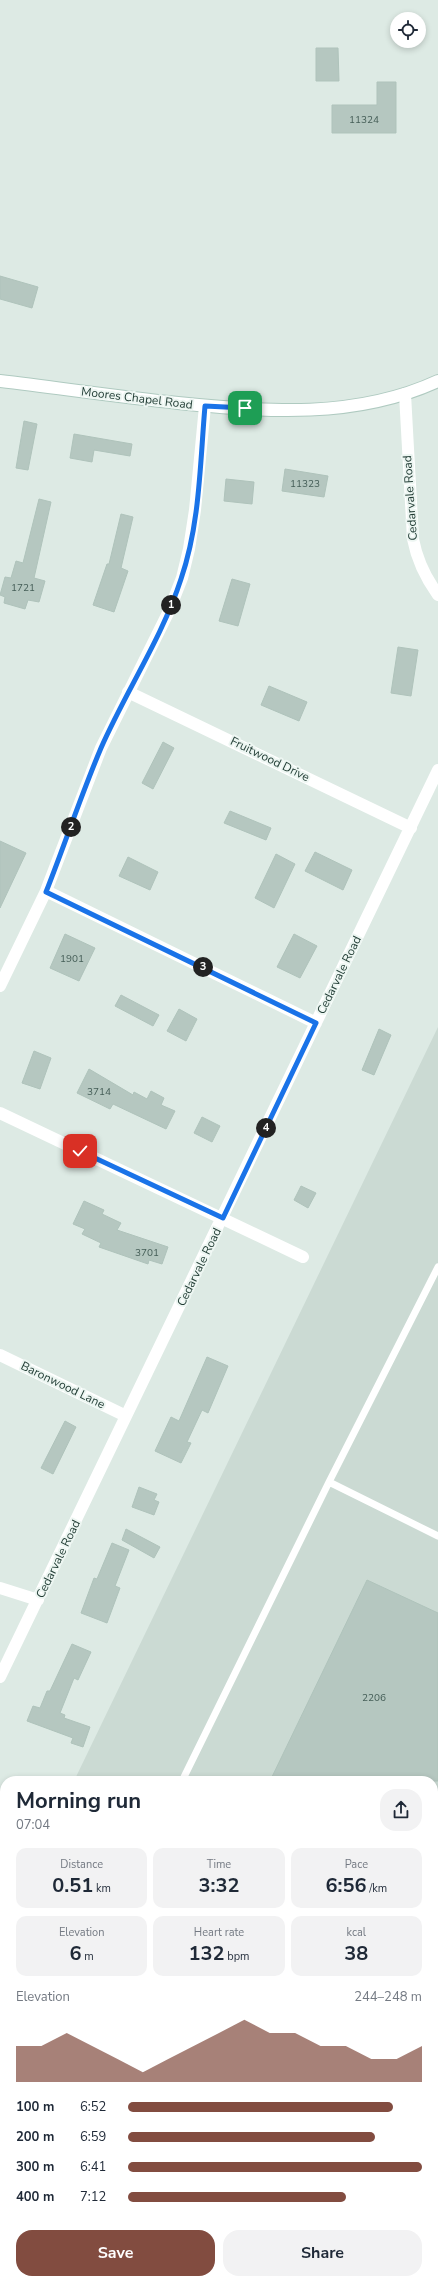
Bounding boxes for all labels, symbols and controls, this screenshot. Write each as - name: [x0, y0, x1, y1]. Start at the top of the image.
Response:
- map controls: [390, 12, 426, 48]
- button: locate: [390, 12, 426, 48]
- house number: 11324: [349, 113, 379, 127]
- street label: Moores Chapel Road: [80, 383, 194, 413]
- pin: [228, 391, 262, 425]
- icon: arrive: [234, 397, 256, 419]
- street label: Cedarvale Road: [399, 455, 421, 541]
- house number: 11323: [290, 477, 320, 491]
- house number: 1721: [11, 581, 35, 595]
- pin: 1: [161, 595, 181, 615]
- text: 1: [168, 597, 174, 612]
- street label: Fruitwood Drive: [228, 733, 312, 785]
- pin: 2: [61, 817, 81, 837]
- text: 2: [68, 819, 74, 834]
- street label: Cedarvale Road: [313, 933, 365, 1017]
- house number: 1901: [60, 952, 84, 966]
- pin: 3: [193, 957, 213, 977]
- text: 3: [200, 959, 206, 974]
- house number: 3714: [87, 1085, 111, 1099]
- pin: 4: [256, 1118, 276, 1138]
- text: 4: [263, 1120, 269, 1135]
- pin: [63, 1134, 97, 1168]
- icon: check: [69, 1140, 91, 1162]
- street label: Cedarvale Road: [173, 1225, 225, 1309]
- house number: 3701: [135, 1246, 159, 1260]
- street label: Baronwood Lane: [18, 1358, 108, 1412]
- street label: Cedarvale Road: [32, 1517, 84, 1601]
- house number: 2206: [362, 1691, 386, 1705]
- text: Morning run: [16, 1786, 141, 1816]
- button: share: [380, 1789, 422, 1831]
- text: 07:04: [16, 1816, 50, 1834]
- text: Distance: [60, 1857, 103, 1872]
- text: Time: [207, 1857, 231, 1872]
- text: Pace: [345, 1857, 368, 1872]
- text: 0.51: [52, 1872, 93, 1899]
- text: 3:32: [199, 1872, 239, 1899]
- text: 6:56: [325, 1872, 366, 1899]
- text: km: [93, 1881, 111, 1896]
- text: /km: [366, 1881, 387, 1896]
- text: Elevation: [59, 1925, 104, 1940]
- text: Heart rate: [194, 1925, 244, 1940]
- text: kcal: [347, 1925, 366, 1940]
- text: 6: [70, 1940, 82, 1967]
- text: 132: [188, 1940, 224, 1967]
- text: 38: [344, 1940, 368, 1967]
- text: m: [82, 1949, 94, 1964]
- text: bpm: [224, 1949, 250, 1964]
- text: Elevation: [16, 1988, 70, 2006]
- text: 244–248 m: [354, 1988, 422, 2006]
- text: 100 m: [16, 2098, 54, 2116]
- text: 6:52: [80, 2098, 106, 2116]
- text: 200 m: [16, 2128, 54, 2146]
- text: 6:59: [80, 2128, 106, 2146]
- text: 300 m: [16, 2158, 54, 2176]
- text: 6:41: [80, 2158, 106, 2176]
- text: 400 m: [16, 2188, 54, 2206]
- text: 7:12: [80, 2188, 106, 2206]
- button: Save: [16, 2230, 215, 2276]
- button: Share: [223, 2230, 422, 2276]

